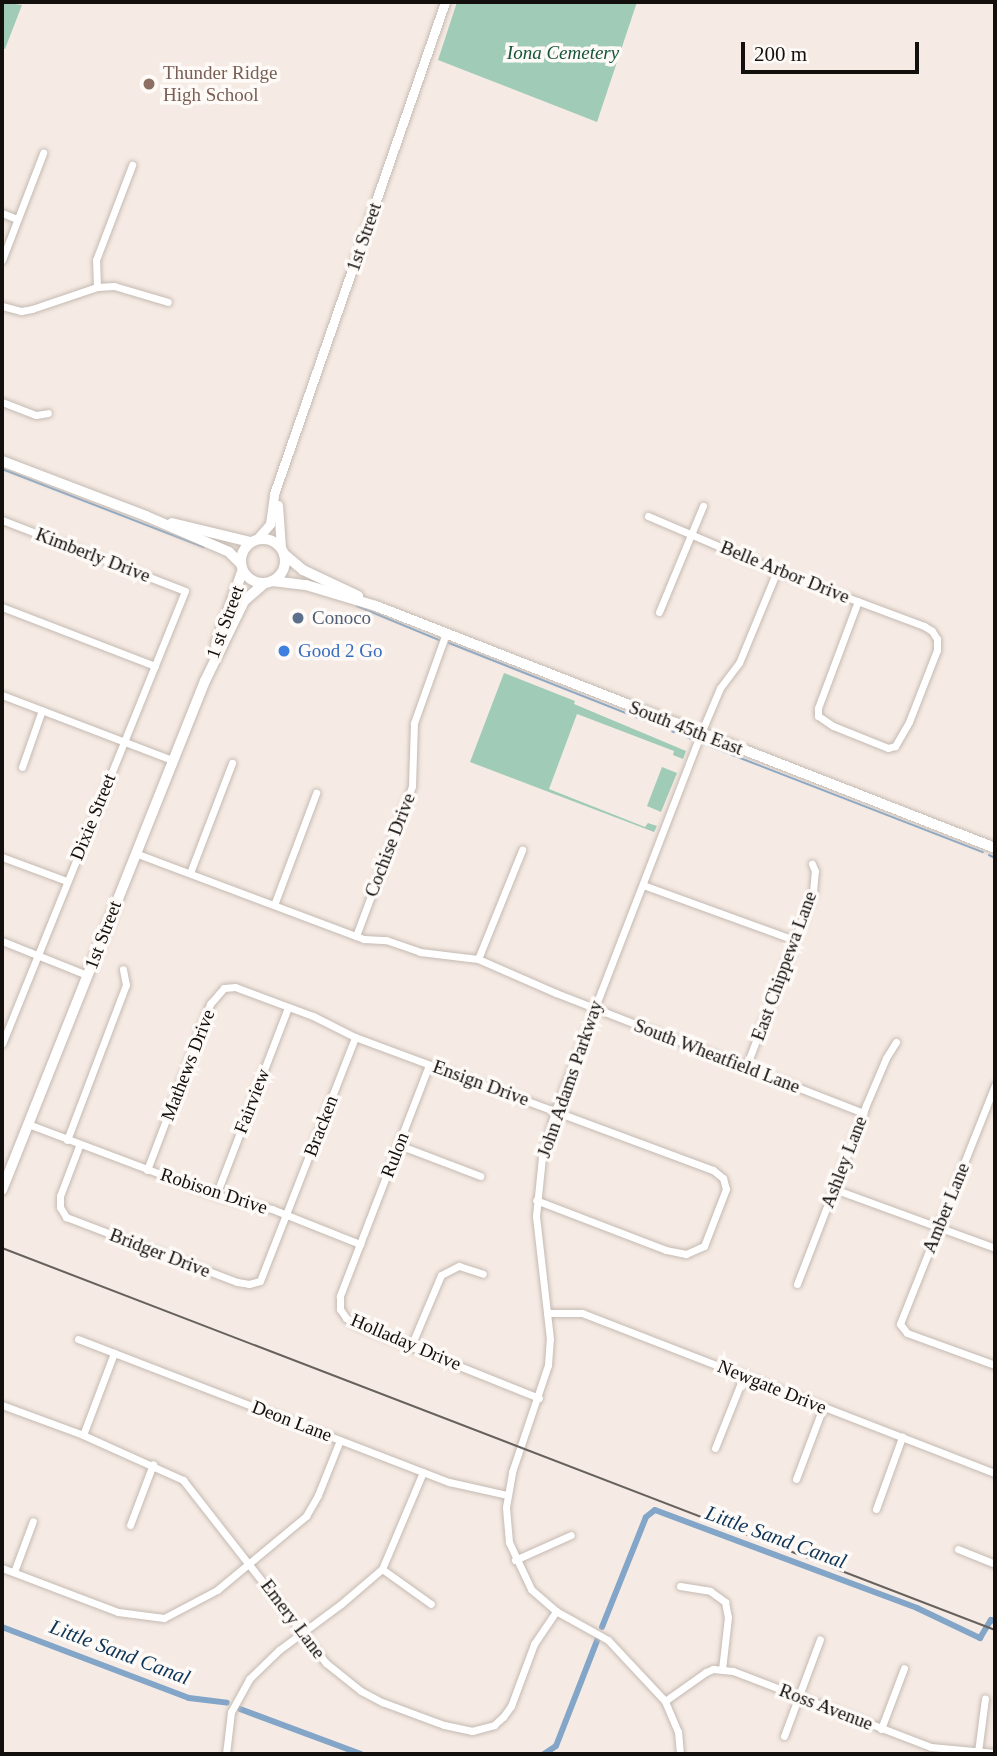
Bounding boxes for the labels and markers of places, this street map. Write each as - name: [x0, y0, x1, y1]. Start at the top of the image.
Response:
- place label: Thunder Ridge High School: [163, 62, 278, 106]
- marker: Thunder Ridge High School: [141, 76, 157, 92]
- place label: Conoco: [312, 607, 371, 629]
- marker: Conoco: [290, 610, 306, 626]
- place label: Good 2 Go: [298, 640, 382, 662]
- marker: Good 2 Go: [276, 643, 292, 659]

